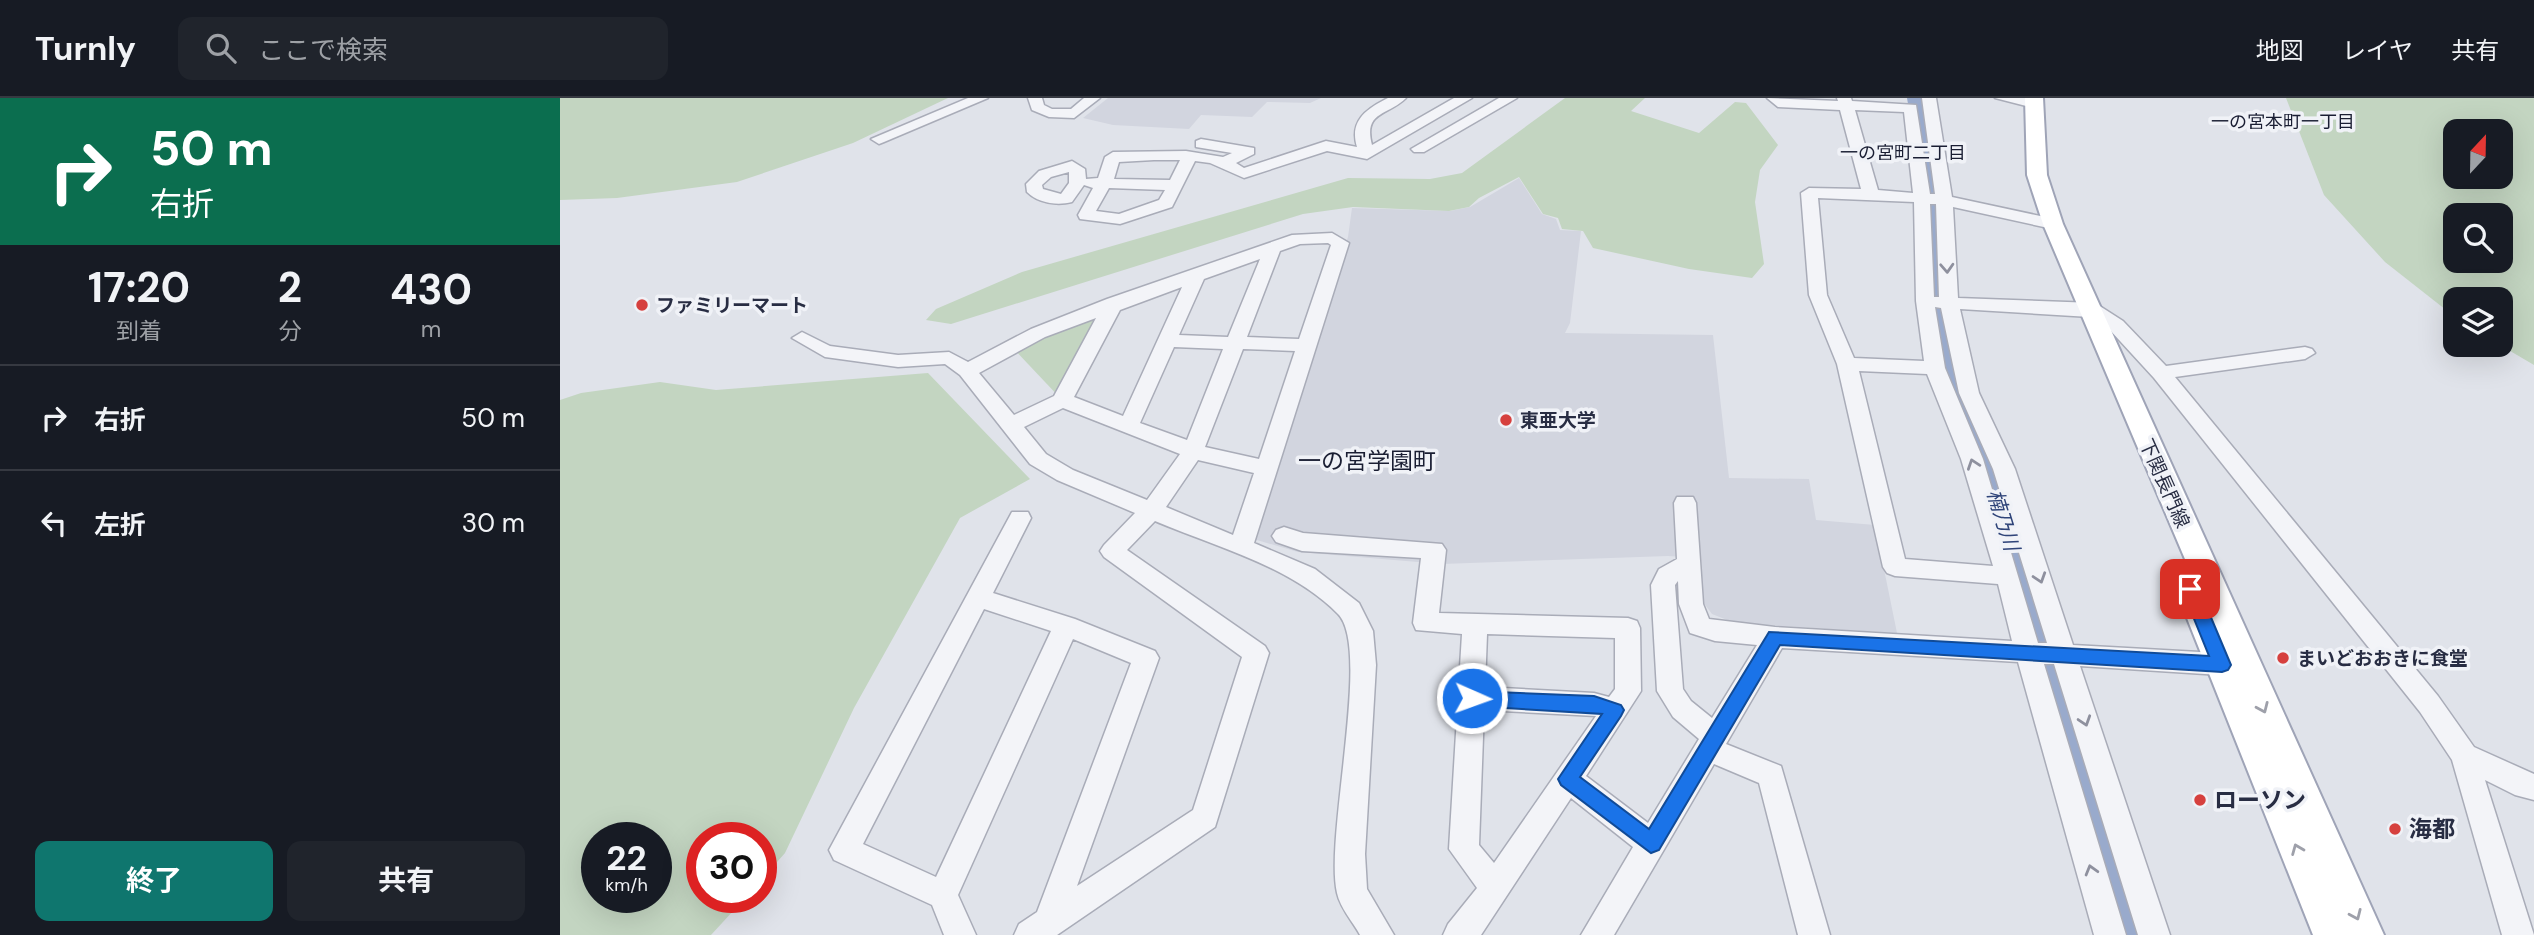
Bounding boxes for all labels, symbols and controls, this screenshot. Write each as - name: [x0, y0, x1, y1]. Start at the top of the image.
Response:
- search box: [178, 17, 668, 80]
- text: Turnly: [35, 27, 136, 70]
- icon: search: [202, 29, 240, 67]
- text: ここで検索: [258, 33, 388, 67]
- text: 地図: [2256, 35, 2304, 66]
- text: レイヤ: [2342, 35, 2413, 66]
- text: 共有: [2451, 35, 2499, 66]
- district label: 一の宮本町一丁目: [2211, 110, 2355, 134]
- text: 50 m: [150, 116, 273, 180]
- north arrow: [2443, 119, 2513, 189]
- map controls: [2443, 119, 2513, 357]
- icon: right: [35, 126, 126, 217]
- district label: 一の宮町二丁目: [1840, 141, 1966, 165]
- text: 右折: [150, 183, 214, 225]
- button: search: [2443, 203, 2513, 273]
- text: 17:20: [88, 260, 190, 315]
- text: 2: [278, 260, 302, 315]
- text: 430: [390, 262, 472, 317]
- one-way arrow: [1940, 263, 1955, 274]
- button: layers: [2443, 287, 2513, 357]
- place label: ファミリーマート: [656, 293, 808, 318]
- marker: ファミリーマート: [634, 297, 650, 313]
- text: m: [421, 314, 441, 344]
- text: 到着: [116, 316, 162, 346]
- text: 分: [278, 316, 301, 346]
- icon: right: [35, 399, 73, 437]
- text: 50 m: [461, 401, 525, 435]
- text: 右折: [94, 403, 146, 437]
- place label: 東亜大学: [1520, 408, 1596, 433]
- marker: 東亜大学: [1498, 412, 1514, 428]
- street label: 下関長門線: [2134, 435, 2195, 532]
- district label: 一の宮学園町: [1298, 446, 1436, 476]
- one-way arrow: [1967, 458, 1981, 470]
- water label: 楠乃川: [1980, 486, 2026, 556]
- icon: left: [35, 504, 73, 542]
- text: 30 m: [462, 506, 525, 540]
- text: 左折: [94, 508, 146, 542]
- pin: [2160, 559, 2220, 619]
- icon: arrive: [2171, 570, 2209, 608]
- one-way arrow: [2032, 571, 2046, 583]
- place label: まいどおおきに食堂: [2297, 646, 2468, 671]
- marker: まいどおおきに食堂: [2275, 650, 2291, 666]
- position arrow: [1435, 661, 1509, 735]
- one-way arrow: [2255, 701, 2269, 713]
- one-way arrow: [2077, 715, 2091, 727]
- place label: ローソン: [2214, 785, 2306, 815]
- marker: ローソン: [2192, 792, 2208, 808]
- place label: 海都: [2409, 814, 2455, 844]
- marker: 海都: [2387, 821, 2403, 837]
- speed limit sign: 30: [686, 822, 777, 913]
- text: 22: [606, 835, 647, 881]
- button: 終了: [35, 841, 273, 921]
- button: 共有: [287, 841, 525, 921]
- one-way arrow: [2291, 844, 2305, 856]
- one-way arrow: [2085, 864, 2100, 876]
- text: km/h: [605, 873, 648, 897]
- one-way arrow: [2348, 908, 2362, 921]

